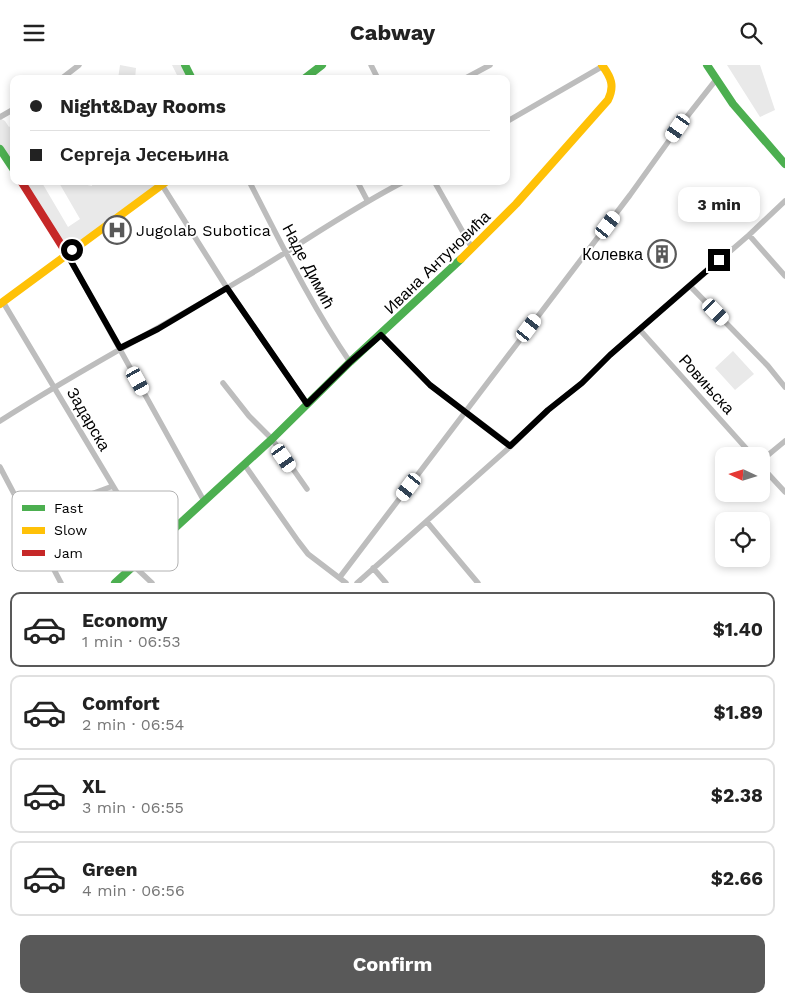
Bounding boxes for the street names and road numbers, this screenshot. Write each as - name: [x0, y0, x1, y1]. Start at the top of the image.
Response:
- street label: Ивана Антуновића: [380, 207, 494, 318]
- street label: Наде Димић: [278, 221, 339, 312]
- street label: Ровињска: [675, 351, 738, 418]
- street label: Задарска: [63, 384, 114, 454]

